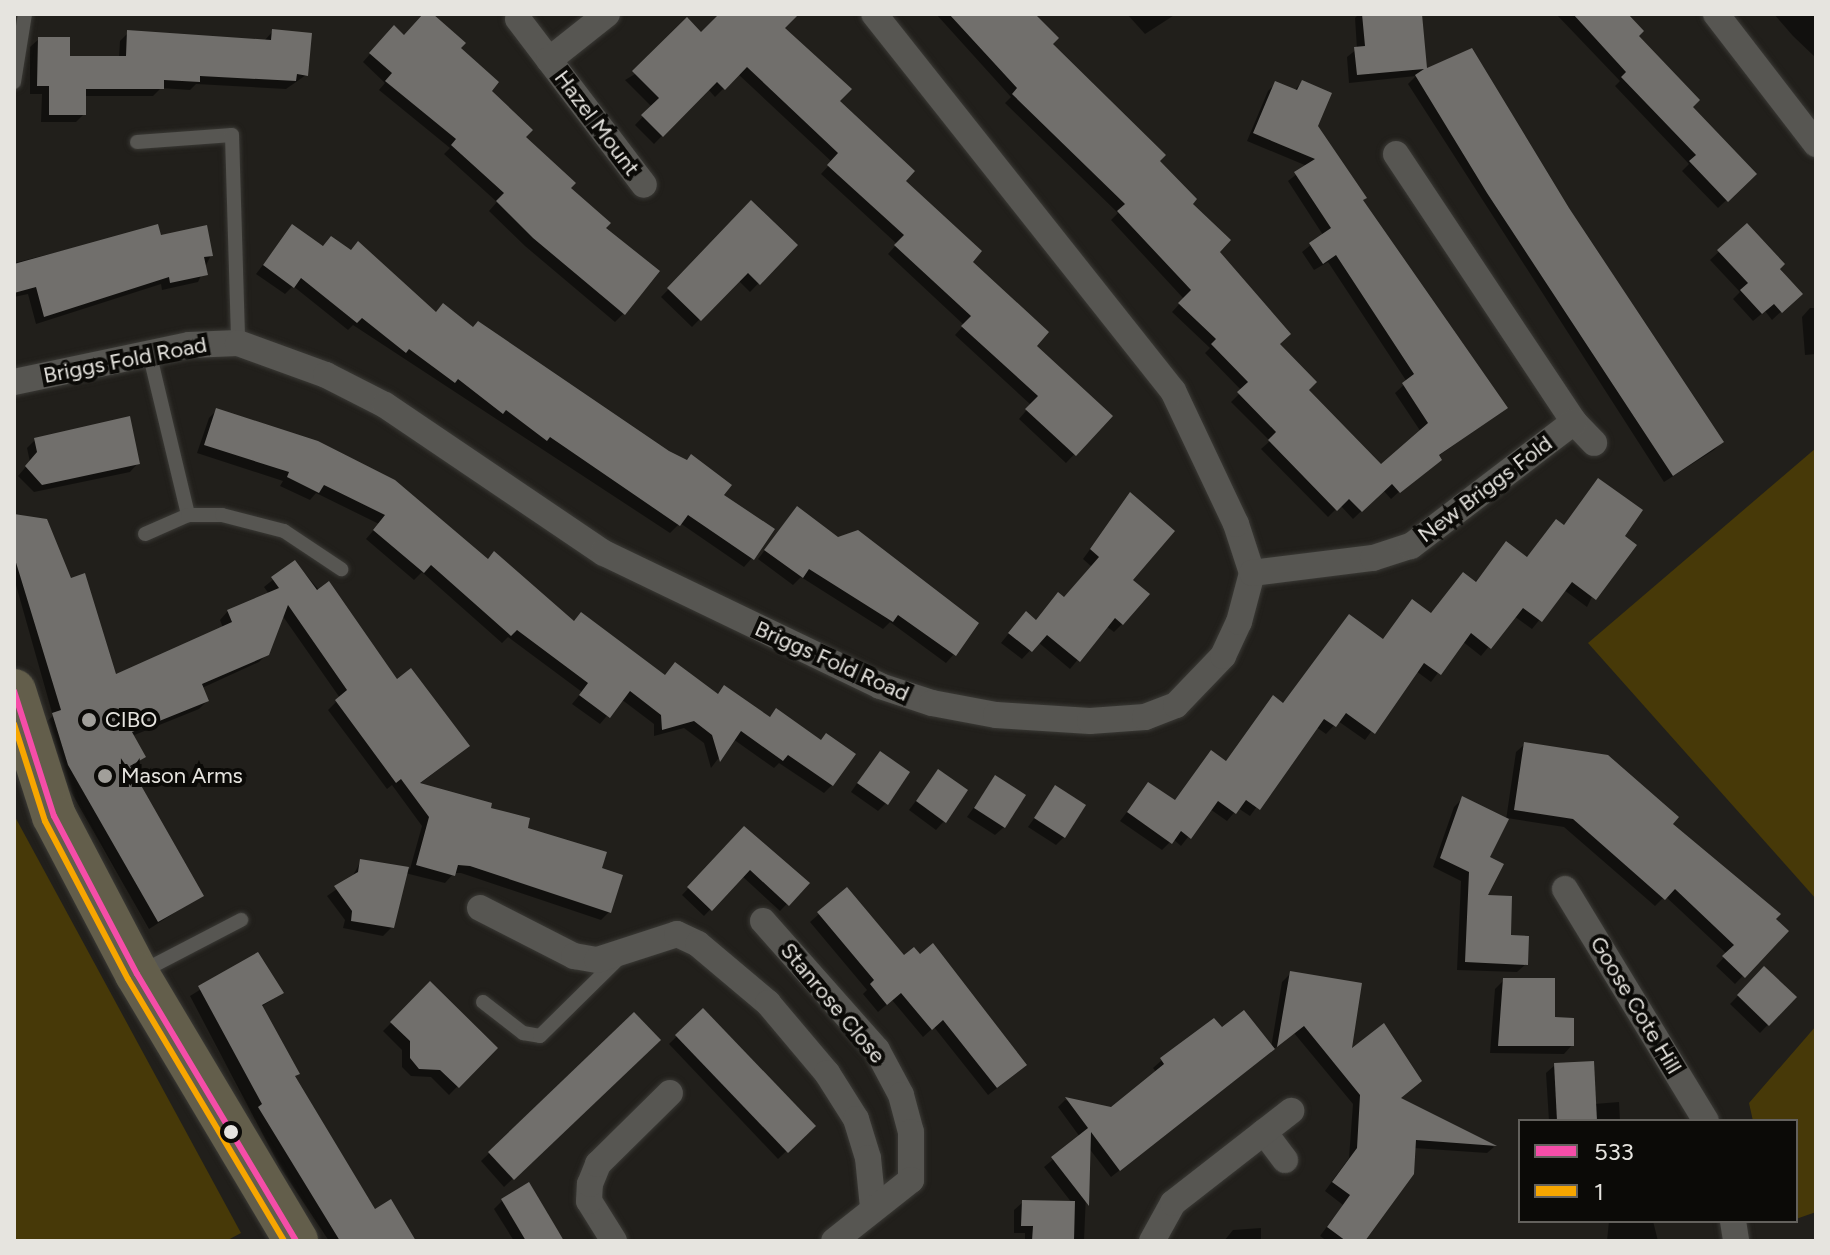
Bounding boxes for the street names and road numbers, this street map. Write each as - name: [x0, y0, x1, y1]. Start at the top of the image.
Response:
- street label: Hazel Mount: [549, 65, 645, 181]
- street label: Briggs Fold Road: [41, 331, 209, 389]
- street label: New Briggs Fold: [1413, 430, 1557, 548]
- street label: Briggs Fold Road: [751, 615, 913, 707]
- street label: Goose Cote Hill: [1585, 932, 1687, 1078]
- street label: Stanrose Close: [775, 937, 891, 1069]

